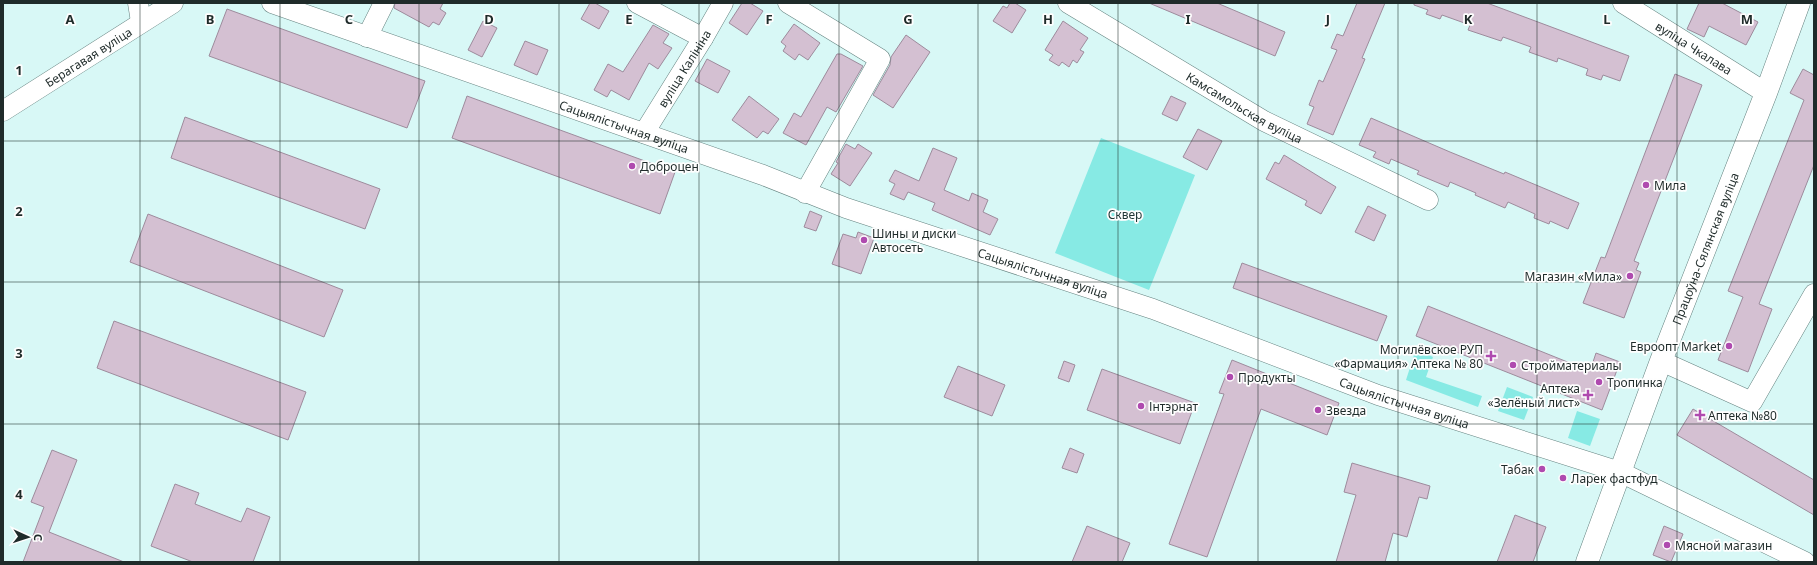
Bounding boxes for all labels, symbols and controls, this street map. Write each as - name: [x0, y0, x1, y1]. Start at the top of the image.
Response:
- text: A: [66, 10, 75, 28]
- text: B: [206, 10, 214, 28]
- text: C: [345, 10, 353, 28]
- text: D: [484, 10, 494, 28]
- text: E: [625, 10, 633, 28]
- text: F: [765, 10, 773, 28]
- text: G: [903, 10, 913, 28]
- text: H: [1043, 10, 1053, 28]
- text: I: [1185, 10, 1191, 28]
- text: J: [1325, 10, 1330, 28]
- text: K: [1464, 10, 1473, 28]
- text: L: [1603, 10, 1611, 28]
- text: M: [1741, 10, 1753, 28]
- street label: вуліца Чкалава: [1652, 17, 1736, 78]
- street label: Берагавая вуліца: [42, 23, 135, 91]
- street label: вуліца Калініна: [654, 27, 715, 110]
- text: 1: [15, 61, 23, 79]
- street label: Камсамольская вуліца: [1183, 68, 1305, 147]
- street label: Сацыялістычная вуліца: [557, 96, 691, 157]
- place label: Доброцен: [640, 158, 699, 175]
- marker: Доброцен: [627, 161, 637, 171]
- street label: Працоўна-Сялянская вуліца: [1668, 170, 1743, 327]
- place label: Мила: [1654, 177, 1686, 194]
- marker: Мила: [1641, 180, 1651, 190]
- text: 2: [15, 202, 23, 220]
- park label: Сквер: [1108, 206, 1142, 223]
- place label: Шины и диски Автосеть: [872, 225, 957, 256]
- marker: Шины и диски Автосеть: [859, 235, 869, 245]
- street label: Сацыялістычная вуліца: [976, 243, 1110, 302]
- place label: Магазин «Мила»: [1524, 268, 1622, 285]
- marker: Магазин «Мила»: [1625, 271, 1635, 281]
- place label: Евроопт Market: [1630, 338, 1722, 355]
- place label: Могилёвское РУП «Фармация» Аптека № 80: [1334, 341, 1483, 372]
- marker: Евроопт Market: [1724, 341, 1734, 351]
- text: 3: [15, 344, 23, 362]
- marker: Могилёвское РУП «Фармация» Аптека № 80: [1486, 351, 1496, 361]
- place label: Стройматериалы: [1521, 357, 1622, 374]
- marker: Стройматериалы: [1508, 360, 1518, 370]
- place label: Продукты: [1238, 369, 1296, 386]
- marker: Продукты: [1225, 372, 1235, 382]
- street label: Сацыялістычная вуліца: [1337, 373, 1472, 432]
- place label: Тропинка: [1607, 374, 1663, 391]
- marker: Тропинка: [1594, 377, 1604, 387]
- place label: Аптека «Зелёный лист»: [1488, 380, 1580, 411]
- marker: Аптека «Зелёный лист»: [1583, 390, 1593, 400]
- place label: Інтэрнат: [1149, 398, 1199, 415]
- marker: Інтэрнат: [1136, 401, 1146, 411]
- place label: Звезда: [1326, 402, 1366, 419]
- marker: Звезда: [1313, 405, 1323, 415]
- place label: Аптека №80: [1708, 407, 1777, 424]
- marker: Аптека №80: [1695, 410, 1705, 420]
- place label: Табак: [1501, 461, 1535, 478]
- marker: Табак: [1537, 464, 1547, 474]
- place label: Ларек фастфуд: [1571, 470, 1658, 487]
- marker: Ларек фастфуд: [1558, 473, 1568, 483]
- text: 4: [15, 485, 23, 503]
- north arrow: [8, 517, 48, 557]
- text: С: [31, 534, 46, 541]
- place label: Мясной магазин: [1675, 537, 1772, 554]
- marker: Мясной магазин: [1662, 540, 1672, 550]

